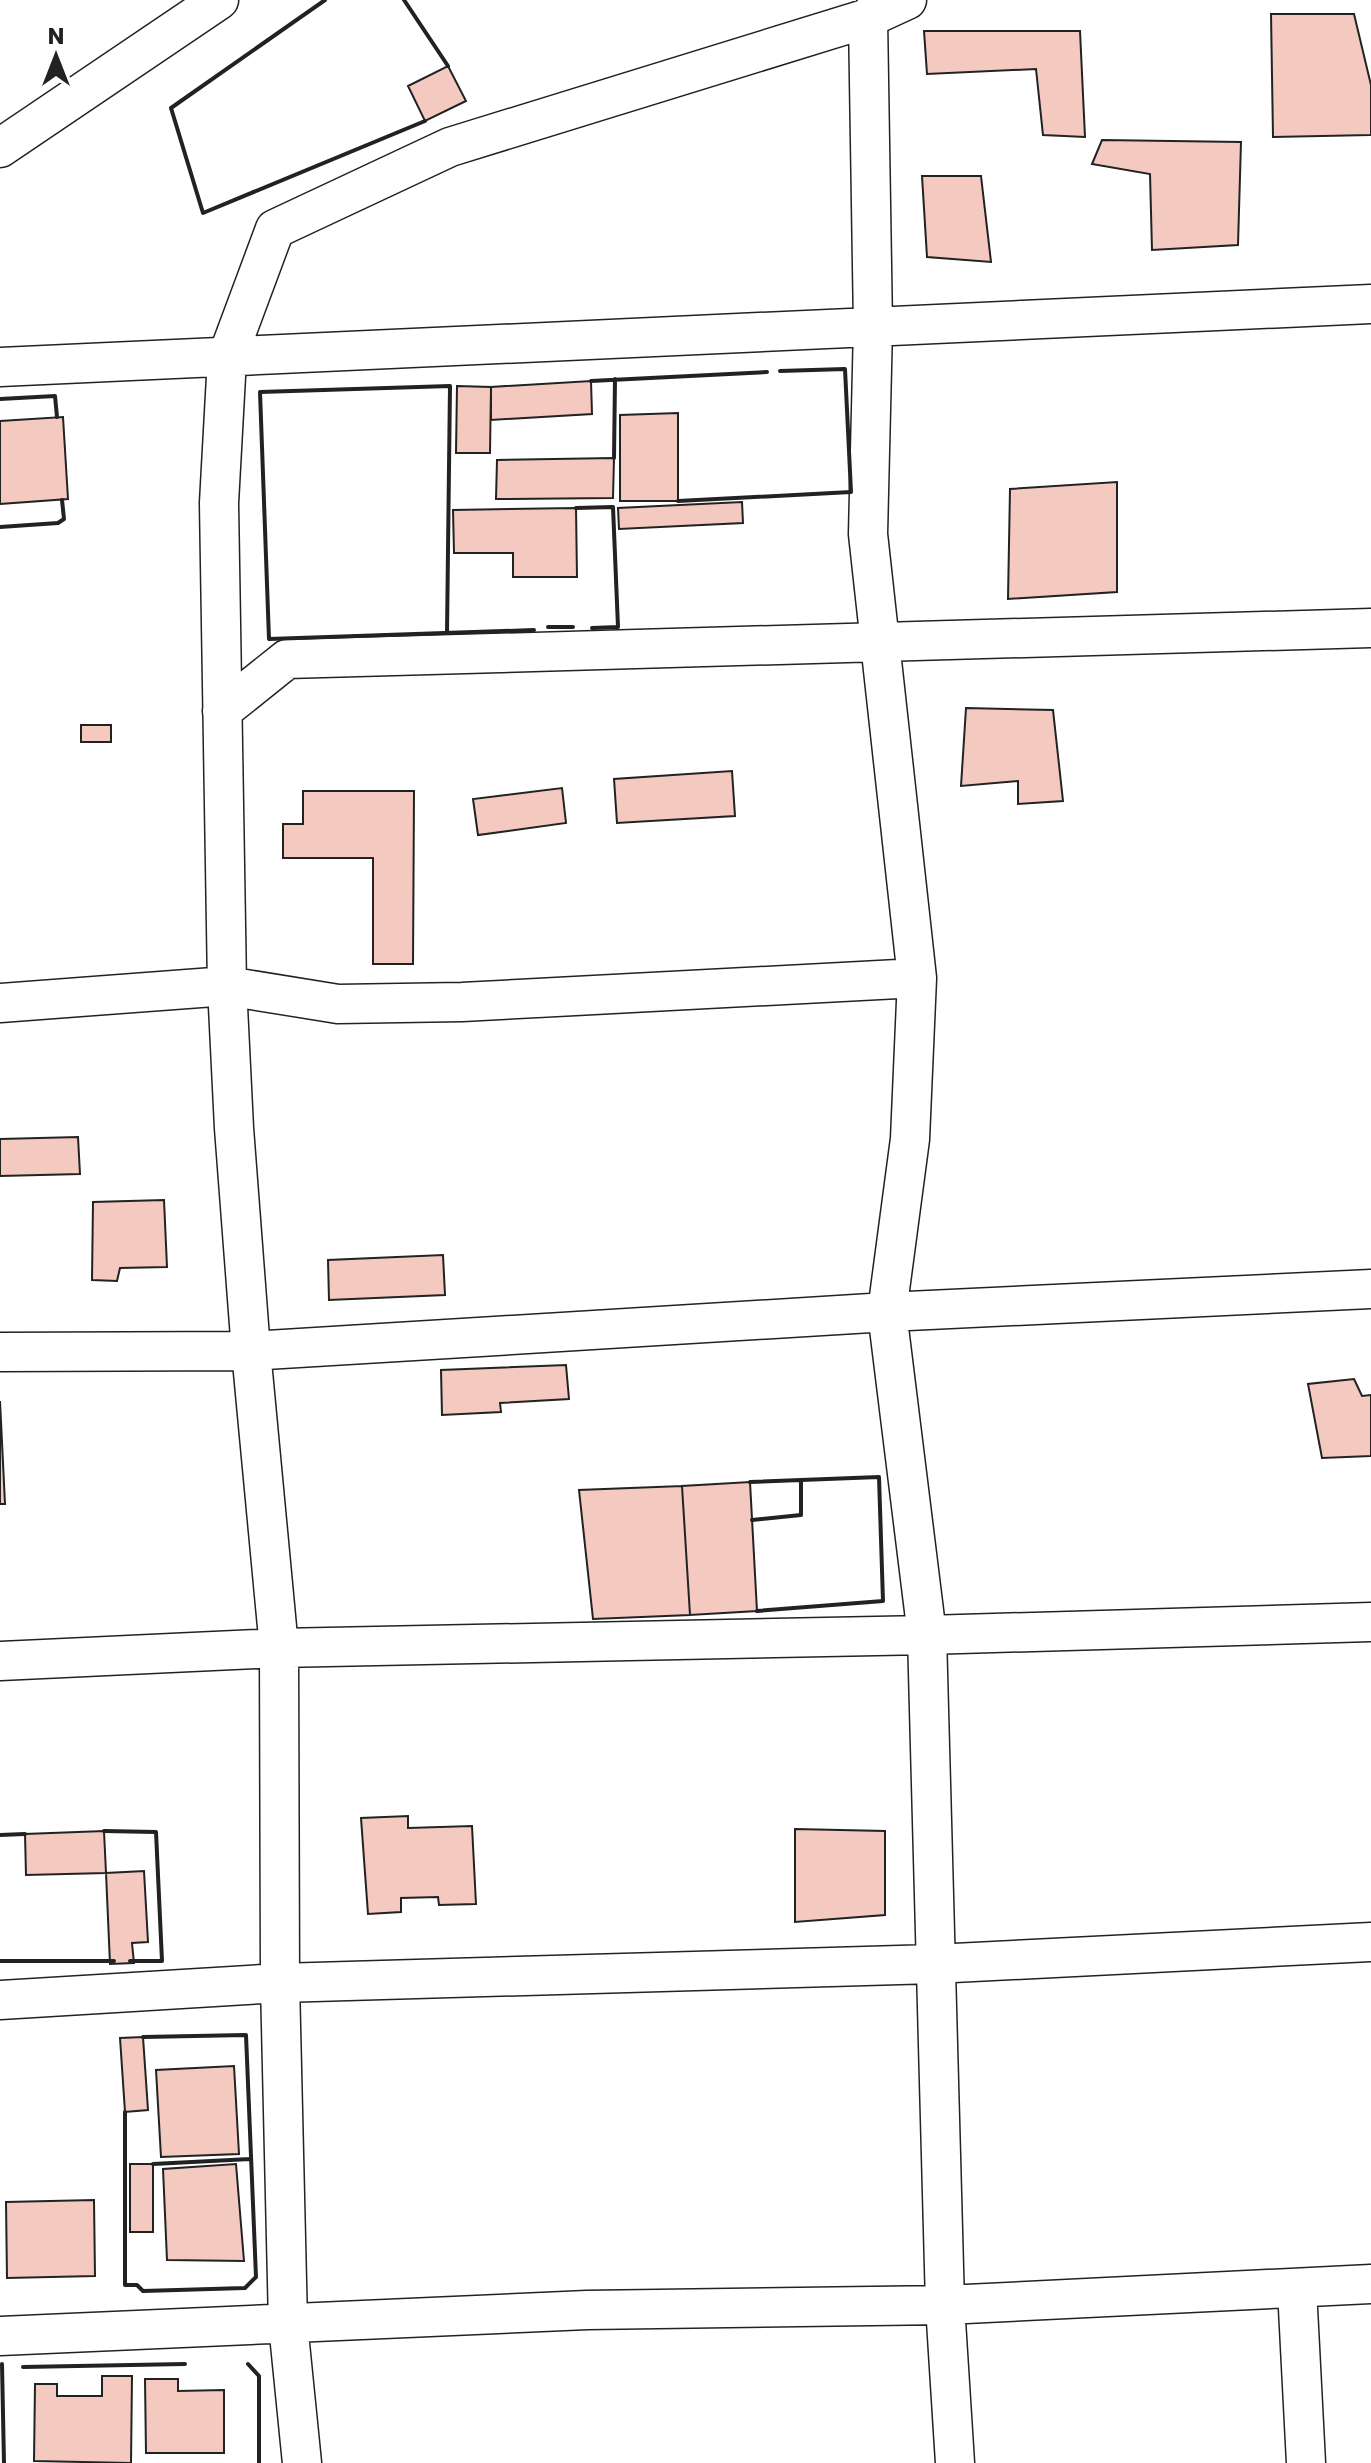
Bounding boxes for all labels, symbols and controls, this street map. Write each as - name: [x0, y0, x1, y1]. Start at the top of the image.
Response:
- north arrow: [16, 16, 96, 96]
- text: N: [48, 21, 64, 52]

